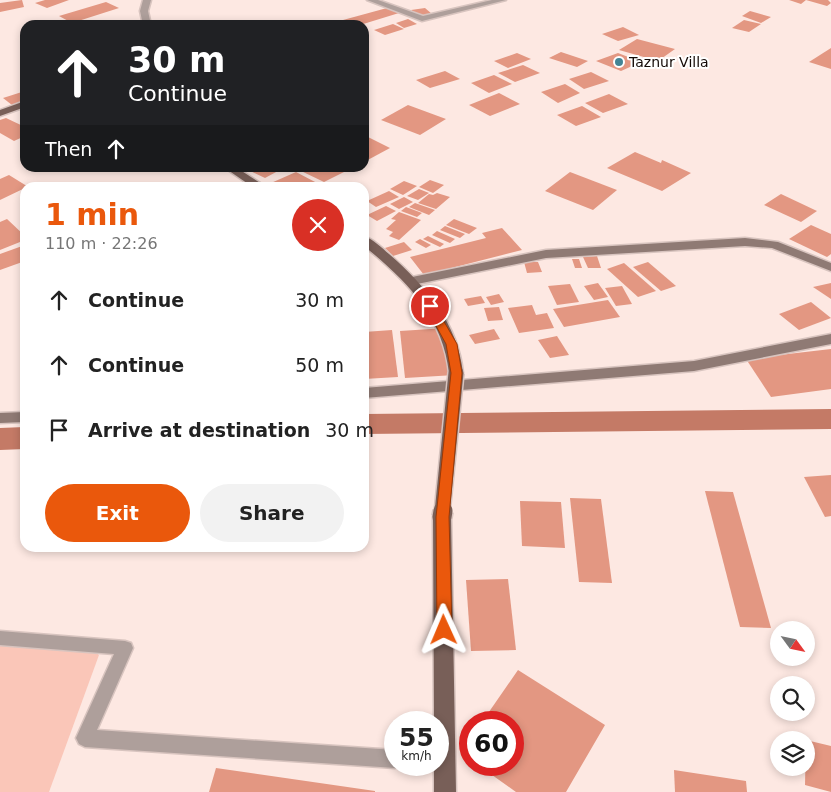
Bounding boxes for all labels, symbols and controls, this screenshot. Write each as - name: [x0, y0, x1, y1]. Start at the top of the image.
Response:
- icon: ahead: [45, 40, 110, 105]
- text: 30 m: [128, 40, 225, 80]
- place label: Taznur Villa: [628, 54, 709, 70]
- marker: Taznur Villa: [613, 56, 625, 68]
- text: Continue: [128, 81, 227, 106]
- icon: ahead: [102, 135, 130, 163]
- text: Then: [45, 138, 92, 160]
- text: 1 min: [45, 197, 139, 232]
- button: close: [292, 199, 344, 251]
- text: 110 m · 22:26: [45, 234, 158, 253]
- pin: [409, 285, 451, 327]
- icon: ahead: [45, 286, 73, 314]
- text: Continue: [88, 289, 184, 311]
- text: 30 m: [295, 289, 344, 311]
- icon: arrive: [416, 292, 444, 320]
- icon: ahead: [45, 351, 73, 379]
- text: Continue: [88, 354, 184, 376]
- text: 50 m: [295, 354, 344, 376]
- icon: arrive: [45, 416, 73, 444]
- text: Arrive at destination: [88, 419, 310, 441]
- text: 30 m: [325, 419, 374, 441]
- button: Exit: [45, 484, 190, 542]
- button: Share: [200, 484, 344, 542]
- position arrow: [417, 603, 469, 655]
- north arrow: [770, 621, 815, 666]
- map controls: [770, 621, 815, 776]
- button: search: [770, 676, 815, 721]
- speed limit sign: 60: [459, 711, 524, 776]
- text: 55: [399, 723, 434, 752]
- button: layers: [770, 731, 815, 776]
- text: km/h: [401, 749, 432, 763]

